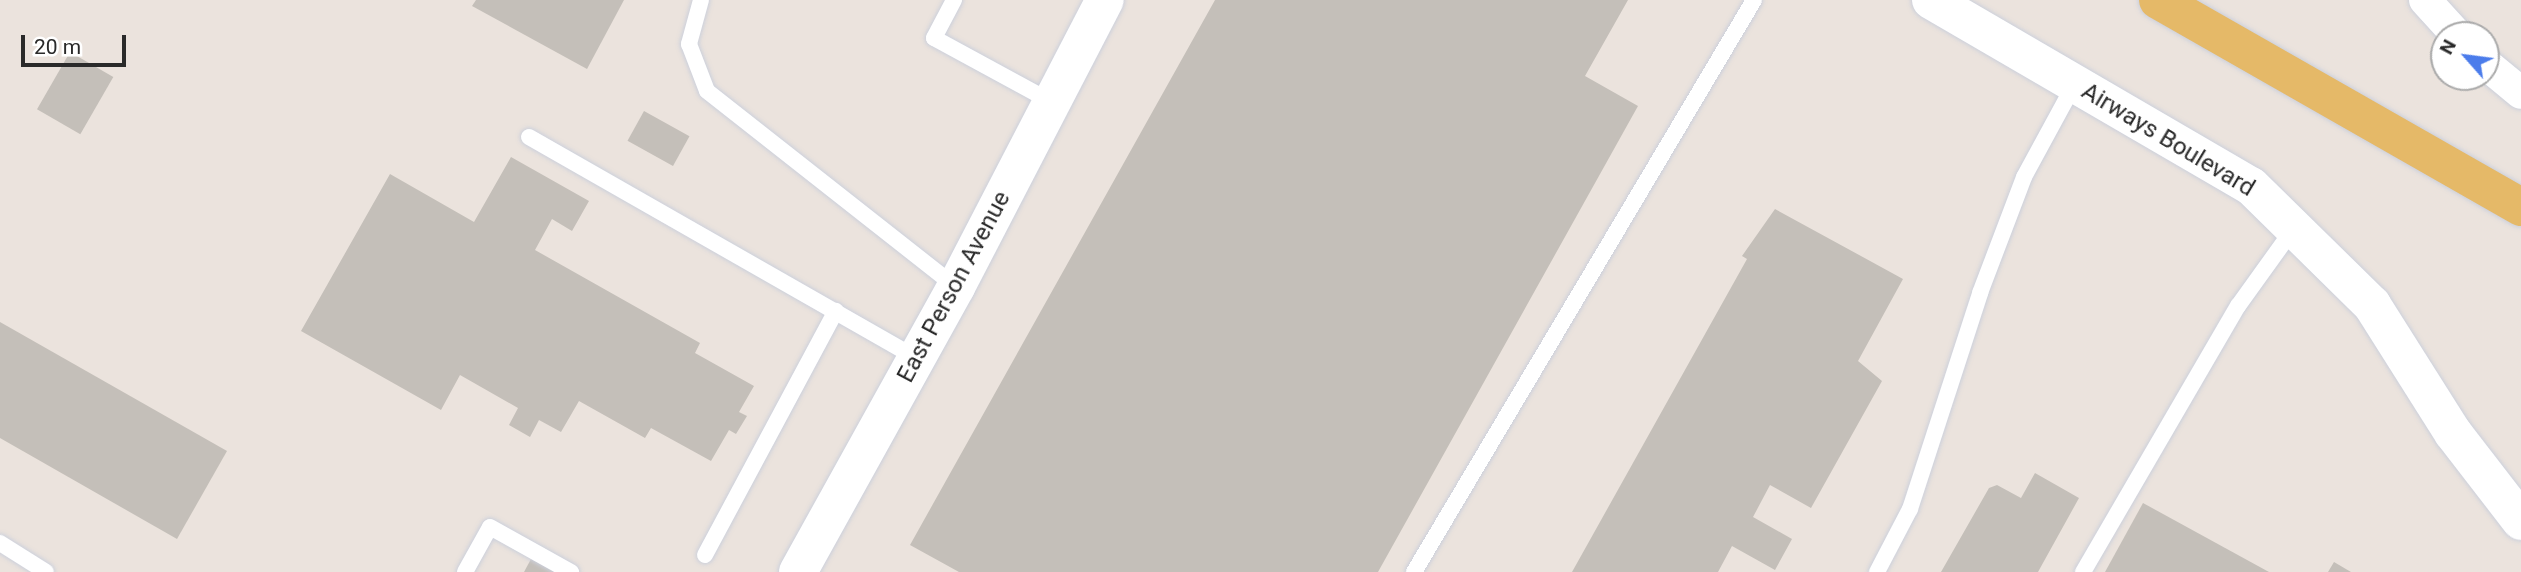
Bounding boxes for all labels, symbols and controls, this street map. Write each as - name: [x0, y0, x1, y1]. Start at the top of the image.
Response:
- scale bar: [24, 21, 130, 65]
- north arrow: [2430, 21, 2500, 91]
- text: 20 m: [34, 35, 81, 59]
- text: N: [2434, 36, 2461, 58]
- street label: Airways Boulevard: [2076, 77, 2260, 203]
- street label: East Person Avenue: [891, 186, 1017, 388]

